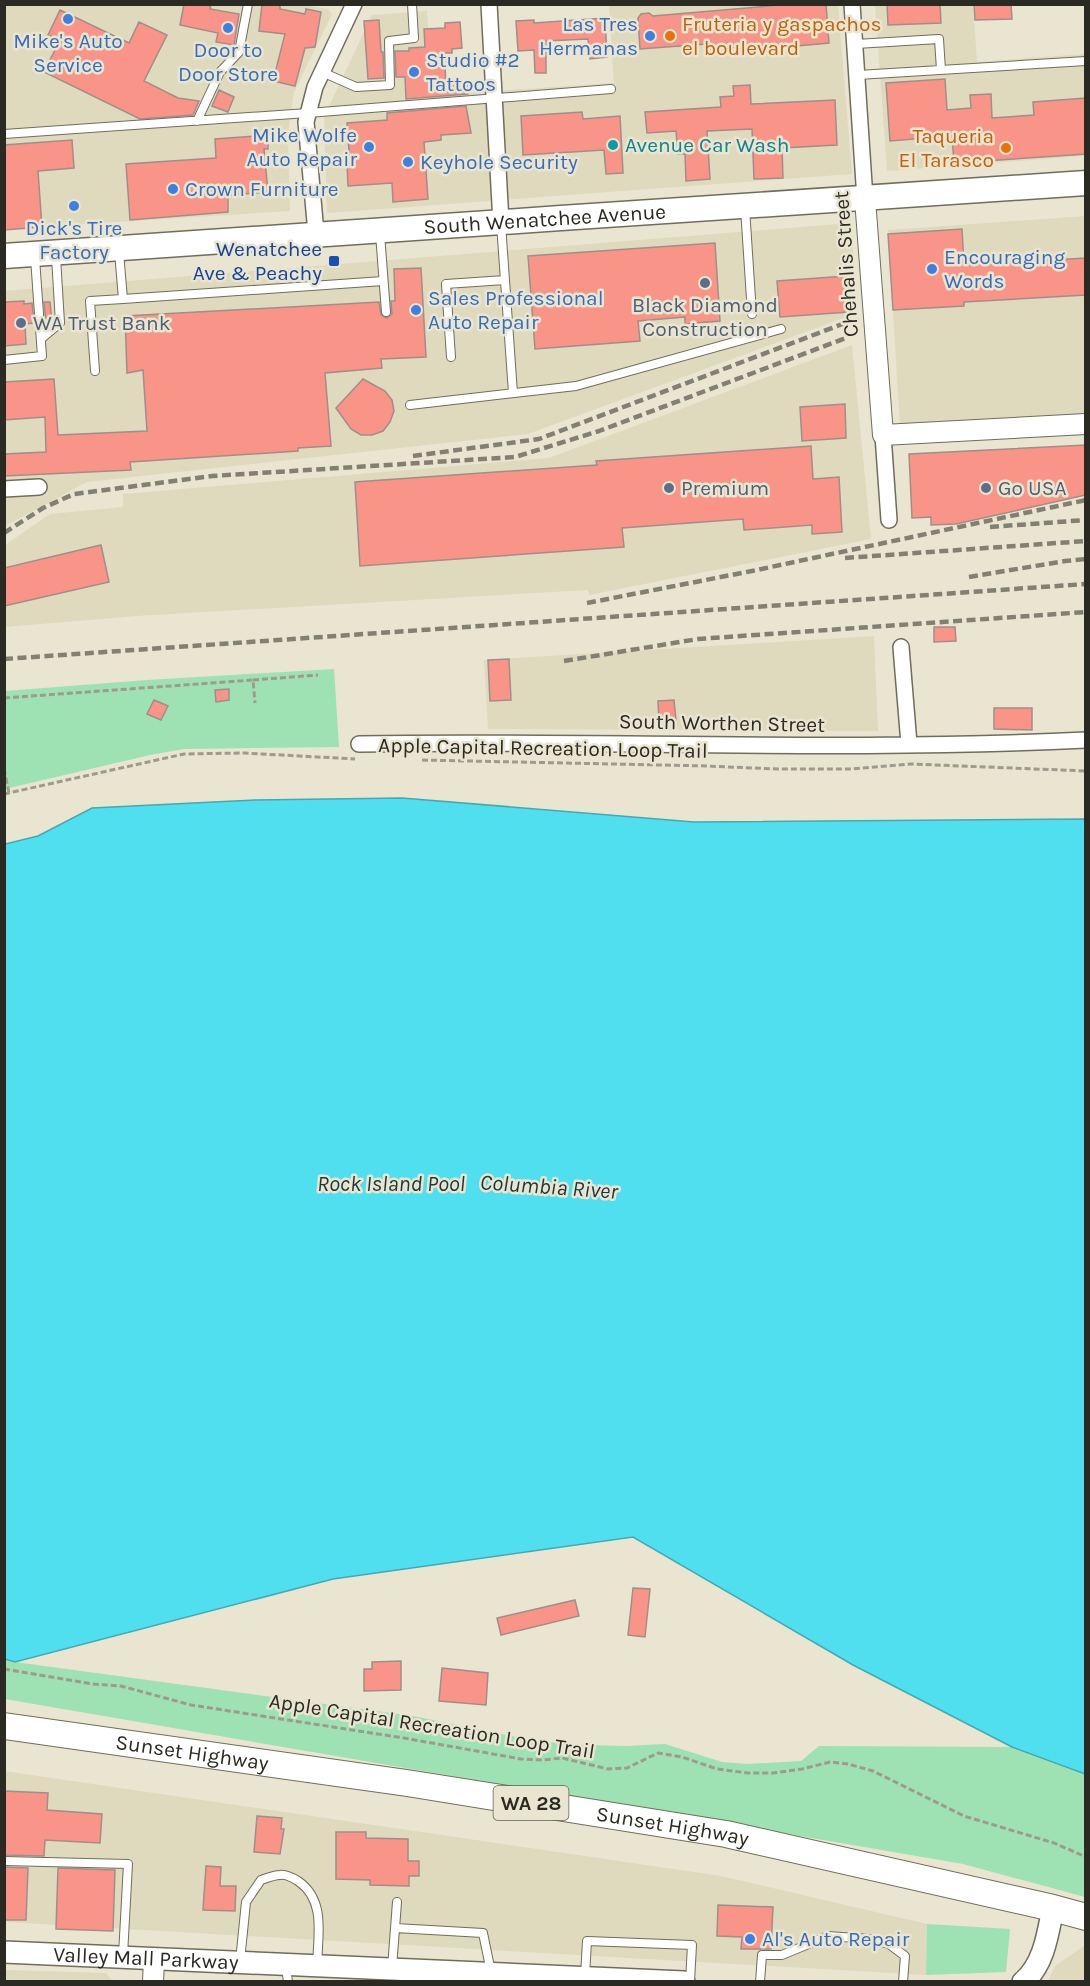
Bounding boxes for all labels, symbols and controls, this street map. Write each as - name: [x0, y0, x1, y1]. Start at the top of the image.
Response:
- marker: Mike's Auto Service: [61, 12, 75, 26]
- place label: Las Tres Hermanas: [539, 12, 638, 60]
- place label: Fruteria y gaspachos el boulevard: [682, 12, 881, 60]
- marker: Door to Door Store: [221, 21, 235, 35]
- place label: Mike's Auto Service: [13, 29, 123, 77]
- marker: Las Tres Hermanas: [643, 29, 657, 43]
- marker: Fruteria y gaspachos el boulevard: [663, 29, 677, 43]
- place label: Door to Door Store: [178, 38, 278, 86]
- place label: Studio #2 Tattoos: [426, 48, 520, 96]
- marker: Studio #2 Tattoos: [407, 65, 421, 79]
- place label: Mike Wolfe Auto Repair: [247, 123, 357, 171]
- place label: Taqueria El Tarasco: [899, 124, 994, 172]
- place label: Avenue Car Wash: [625, 133, 789, 157]
- marker: Avenue Car Wash: [606, 138, 620, 152]
- marker: Mike Wolfe Auto Repair: [362, 140, 376, 154]
- marker: Taqueria El Tarasco: [999, 141, 1013, 155]
- place label: Keyhole Security: [420, 150, 578, 174]
- marker: Keyhole Security: [401, 155, 415, 169]
- place label: Crown Furniture: [185, 177, 339, 201]
- marker: Crown Furniture: [166, 182, 180, 196]
- street label: Chehalis Street: [829, 190, 863, 338]
- marker: Dick's Tire Factory: [67, 199, 81, 213]
- street label: South Wenatchee Avenue: [423, 199, 667, 239]
- place label: Dick's Tire Factory: [26, 216, 122, 264]
- place label: Wenatchee Ave & Peachy: [193, 237, 322, 285]
- place label: Encouraging Words: [944, 245, 1065, 293]
- marker: Wenatchee Ave & Peachy: [327, 254, 341, 268]
- marker: Encouraging Words: [925, 262, 939, 276]
- marker: Black Diamond Construction: [698, 276, 712, 290]
- place label: Sales Professional Auto Repair: [428, 286, 604, 334]
- place label: Black Diamond Construction: [632, 293, 778, 341]
- marker: Sales Professional Auto Repair: [409, 303, 423, 317]
- place label: WA Trust Bank: [33, 311, 171, 335]
- marker: WA Trust Bank: [14, 316, 28, 330]
- place label: Premium: [681, 476, 769, 500]
- place label: Go USA: [998, 476, 1066, 500]
- marker: Premium: [662, 481, 676, 495]
- marker: Go USA: [979, 481, 993, 495]
- street label: South Worthen Street: [619, 709, 825, 737]
- street label: Apple Capital Recreation Loop Trail: [378, 733, 708, 763]
- water label: Columbia River: [479, 1169, 620, 1205]
- water label: Rock Island Pool: [317, 1171, 465, 1197]
- street label: Apple Capital Recreation Loop Trail: [267, 1688, 597, 1764]
- street label: Sunset Highway: [114, 1730, 270, 1775]
- road number: WA 28: [494, 1786, 568, 1820]
- street label: Sunset Highway: [595, 1801, 751, 1851]
- place label: Al's Auto Repair: [762, 1927, 910, 1951]
- marker: Al's Auto Repair: [743, 1932, 757, 1946]
- street label: Valley Mall Parkway: [53, 1942, 239, 1974]

